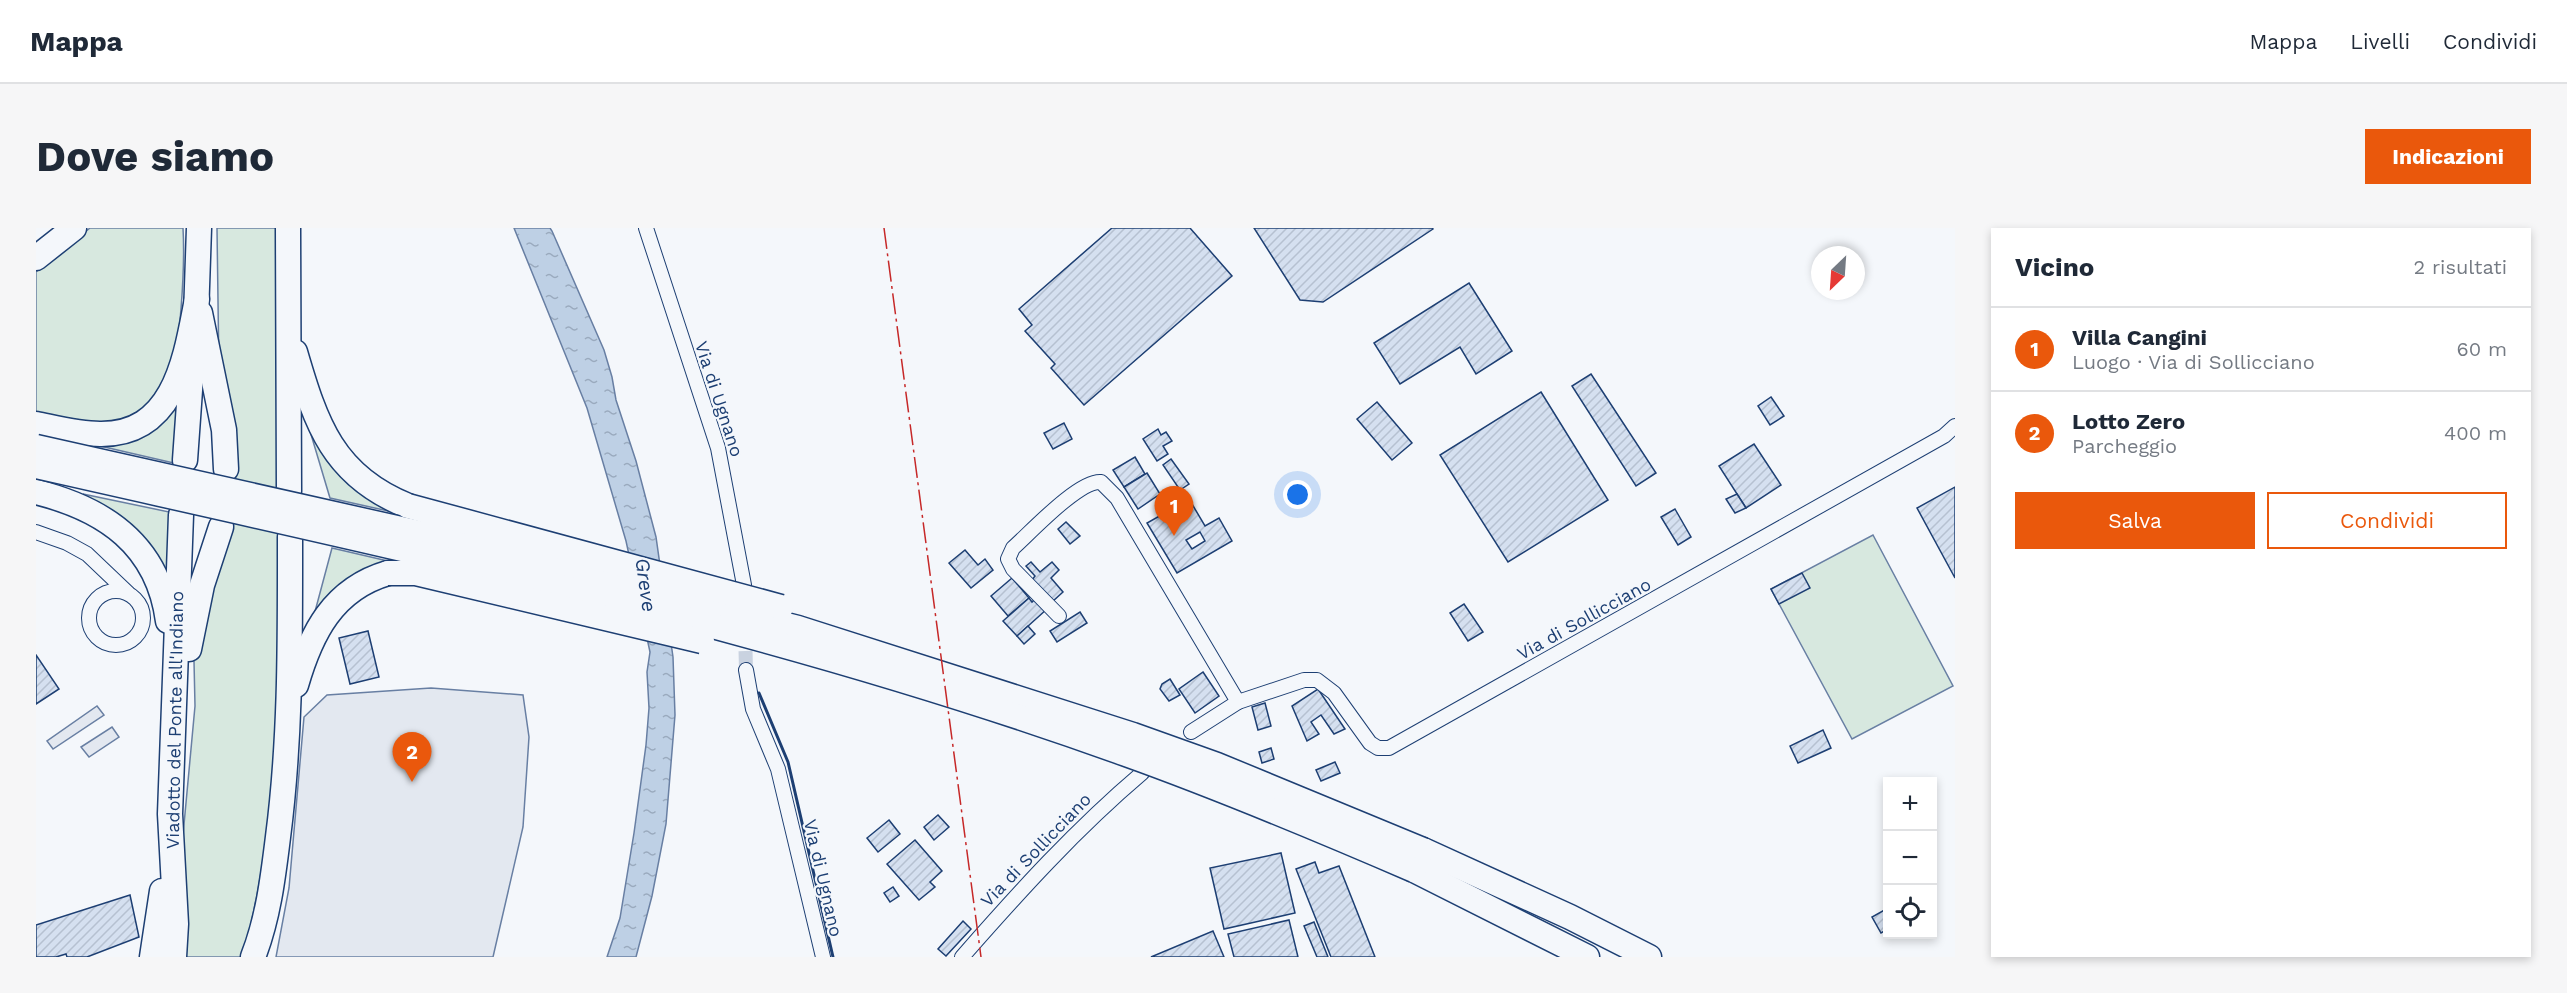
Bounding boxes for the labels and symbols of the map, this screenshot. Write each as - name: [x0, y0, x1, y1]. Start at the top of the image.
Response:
- north arrow: [1811, 246, 1865, 300]
- street label: Via di Ugnano: [691, 339, 748, 459]
- your location: [1283, 480, 1312, 509]
- pin: 1: [1154, 486, 1194, 536]
- water label: Greve: [630, 556, 662, 614]
- street label: Via di Sollicciano: [1513, 573, 1654, 664]
- street label: Viadotto del Ponte all'Indiano: [162, 591, 187, 849]
- pin: 2: [392, 732, 431, 782]
- street label: Via di Sollicciano: [976, 788, 1095, 911]
- street label: Via di Ugnano: [800, 817, 847, 939]

